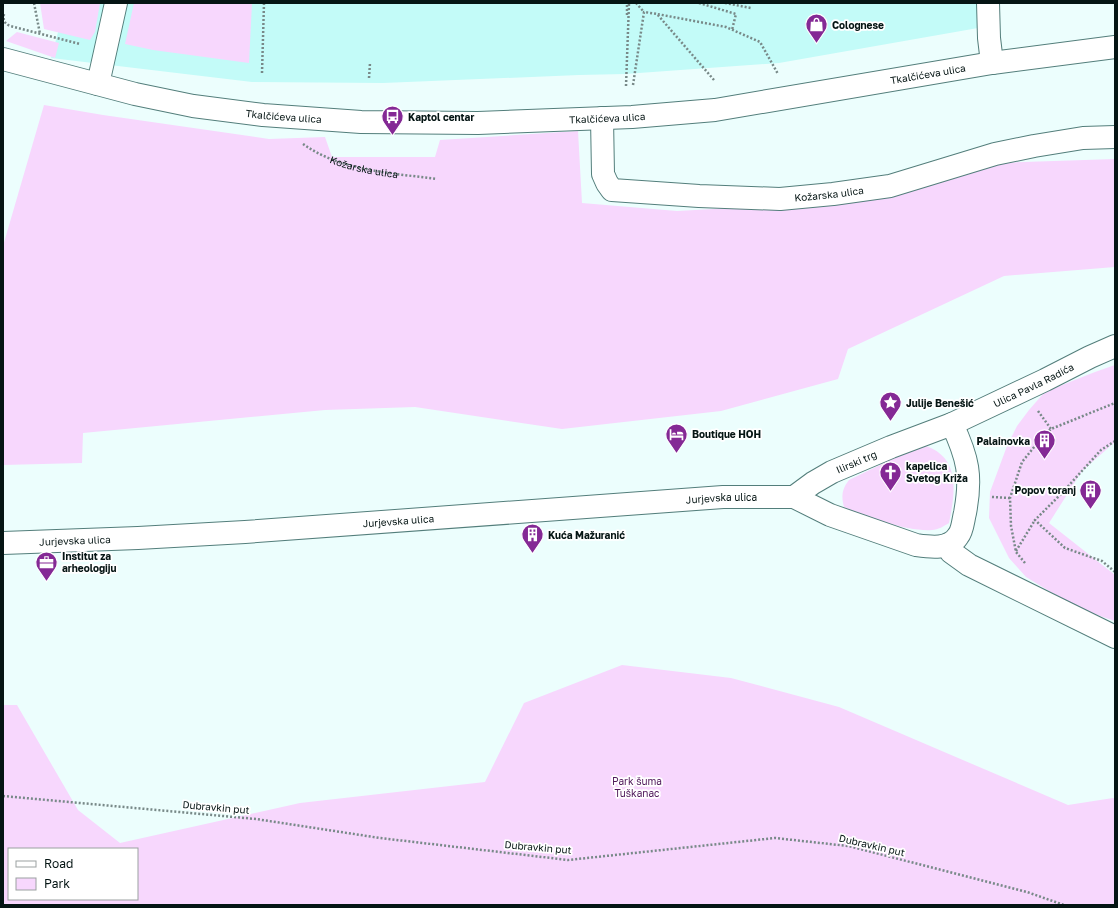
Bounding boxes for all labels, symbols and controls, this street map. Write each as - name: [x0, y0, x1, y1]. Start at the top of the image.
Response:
- shop icon: Colognese: [804, 12, 830, 45]
- place label: Colognese: [832, 19, 884, 31]
- street label: Tkalčićeva ulica: [889, 62, 967, 86]
- bus stop icon: Kaptol centar: [380, 104, 406, 137]
- street label: Tkalčićeva ulica: [245, 107, 322, 125]
- street label: Tkalčićeva ulica: [569, 110, 646, 125]
- place label: Kaptol centar: [408, 111, 474, 123]
- street label: Kožarska ulica: [328, 153, 399, 180]
- street label: Kožarska ulica: [794, 184, 864, 204]
- street label: Ulica Pavla Radića: [991, 360, 1076, 410]
- place icon: Julije Benešić: [877, 390, 903, 423]
- place label: Julije Benešić: [906, 397, 974, 409]
- hotel icon: Boutique HOH: [664, 421, 690, 454]
- place label: Boutique HOH: [692, 428, 761, 440]
- building icon: Palainovka: [1032, 428, 1058, 461]
- place label: Palainovka: [976, 435, 1030, 447]
- street label: Ilirski trg: [834, 448, 879, 476]
- church icon: kapelica Svetog Križa: [877, 459, 903, 492]
- place label: kapelica Svetog Križa: [906, 460, 968, 484]
- building icon: Popov toranj: [1078, 477, 1104, 510]
- place label: Popov toranj: [1015, 484, 1076, 496]
- street label: Jurjevska ulica: [685, 491, 757, 506]
- street label: Jurjevska ulica: [362, 512, 434, 529]
- building icon: Kuća Mažuranić: [519, 522, 545, 555]
- place label: Kuća Mažuranić: [548, 529, 625, 541]
- street label: Jurjevska ulica: [39, 533, 111, 548]
- office icon: Institut za arheologiju: [34, 549, 60, 582]
- place label: Institut za arheologiju: [62, 550, 117, 574]
- park label: Park šuma Tuškanac: [612, 775, 662, 799]
- street label: Dubravkin put: [182, 798, 250, 816]
- street label: Dubravkin put: [838, 832, 906, 858]
- street label: Dubravkin put: [504, 838, 572, 856]
- legend: [8, 848, 138, 900]
- text: Road: [44, 856, 73, 871]
- text: Park: [44, 876, 70, 891]

